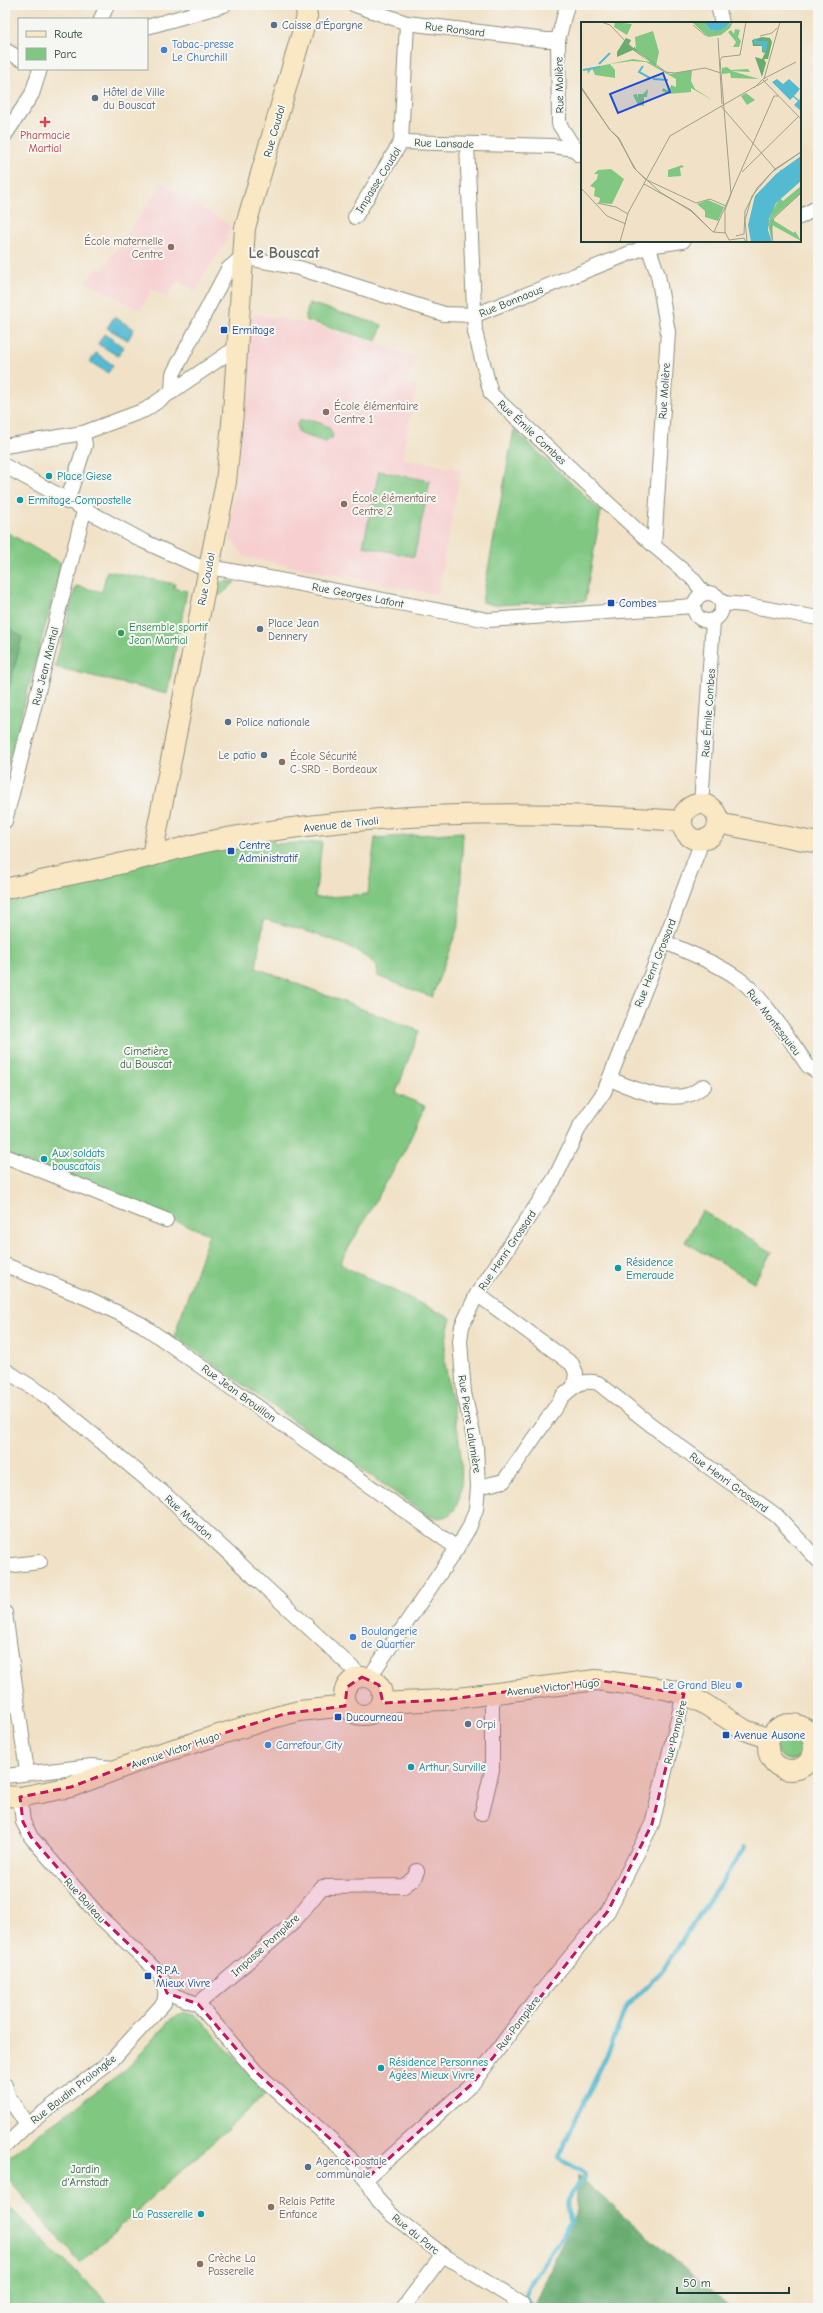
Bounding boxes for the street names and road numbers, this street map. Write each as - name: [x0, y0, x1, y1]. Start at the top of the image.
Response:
- street label: Rue Ronsard: [424, 19, 486, 40]
- street label: Rue Molière: [552, 56, 566, 113]
- street label: Rue Coudol: [261, 104, 288, 159]
- street label: Rue Lansade: [414, 136, 475, 151]
- street label: Impasse Coudol: [353, 145, 404, 216]
- street label: Rue Bonnaous: [477, 283, 545, 320]
- street label: Rue Molière: [656, 362, 673, 420]
- street label: Rue Émile Combes: [495, 397, 570, 468]
- street label: Rue Coudol: [195, 552, 218, 607]
- street label: Rue Georges Lafont: [311, 580, 406, 611]
- street label: Rue Jean Martial: [29, 626, 62, 707]
- street label: Rue Émile Combes: [698, 668, 718, 758]
- street label: Avenue de Tivoli: [303, 814, 379, 835]
- street label: Rue Henri Grossard: [632, 917, 679, 1009]
- street label: Rue Montesquieu: [744, 987, 803, 1058]
- street label: Rue Henri Grossard: [476, 1208, 539, 1293]
- street label: Rue Jean Brouillon: [199, 1362, 279, 1425]
- street label: Rue Pierre Lalumière: [455, 1374, 484, 1474]
- street label: Rue Henri Grossard: [687, 1450, 771, 1515]
- street label: Rue Mondon: [162, 1492, 215, 1542]
- street label: Avenue Victor Hugo: [506, 1676, 600, 1699]
- street label: Rue Pompière: [661, 1698, 690, 1765]
- street label: Avenue Victor Hugo: [129, 1729, 221, 1772]
- street label: Rue Boileau: [61, 1875, 108, 1925]
- street label: Impasse Pompière: [229, 1911, 303, 1979]
- street label: Rue Pompière: [493, 1993, 544, 2053]
- street label: Rue Baudin Prolongée: [28, 2052, 119, 2127]
- street label: Rue du Parc: [389, 2211, 443, 2258]

